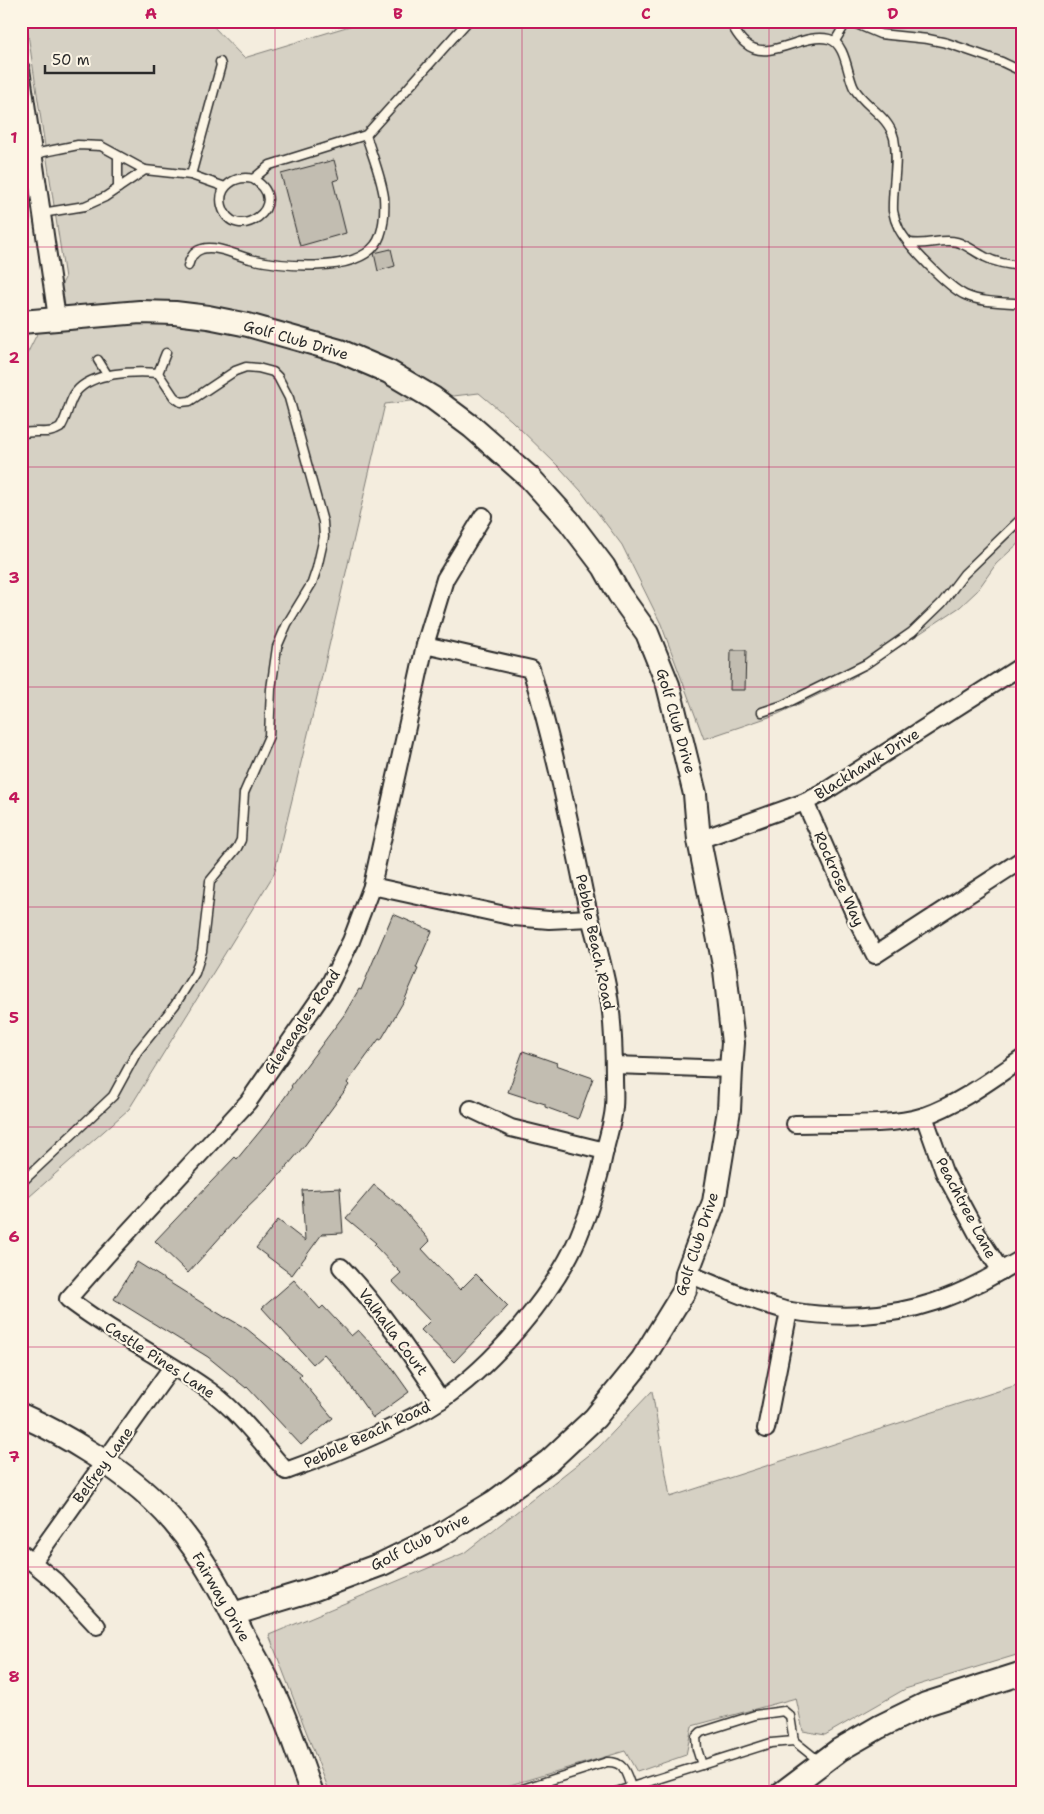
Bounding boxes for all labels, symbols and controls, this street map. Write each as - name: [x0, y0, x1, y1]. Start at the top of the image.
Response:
- text: A: [145, 3, 157, 24]
- text: B: [393, 3, 403, 24]
- text: C: [641, 3, 651, 24]
- text: D: [887, 3, 899, 24]
- scale bar: [45, 42, 154, 74]
- text: 50 m: [52, 50, 90, 70]
- text: 1: [10, 127, 18, 148]
- street label: Golf Club Drive: [241, 315, 351, 365]
- text: 2: [8, 347, 20, 368]
- text: 3: [8, 567, 20, 588]
- street label: Golf Club Drive: [651, 666, 701, 776]
- street label: Blackhawk Drive: [811, 724, 923, 804]
- text: 4: [8, 787, 20, 808]
- street label: Rockrose Way: [809, 828, 869, 930]
- street label: Pebble Beach Road: [571, 873, 619, 1012]
- street label: Gleneagles Road: [259, 965, 345, 1078]
- text: 5: [9, 1007, 19, 1028]
- street label: Peachtree Lane: [931, 1154, 1001, 1262]
- street label: Golf Club Drive: [671, 1189, 723, 1299]
- text: 6: [8, 1226, 20, 1247]
- street label: Valhalla Court: [354, 1284, 432, 1380]
- street label: Castle Pines Lane: [101, 1317, 219, 1403]
- street label: Pebble Beach Road: [300, 1397, 434, 1473]
- street label: Belfrey Lane: [68, 1423, 138, 1507]
- text: 7: [8, 1446, 20, 1467]
- street label: Golf Club Drive: [367, 1509, 473, 1575]
- street label: Fairway Drive: [187, 1549, 255, 1645]
- text: 8: [8, 1666, 20, 1687]

